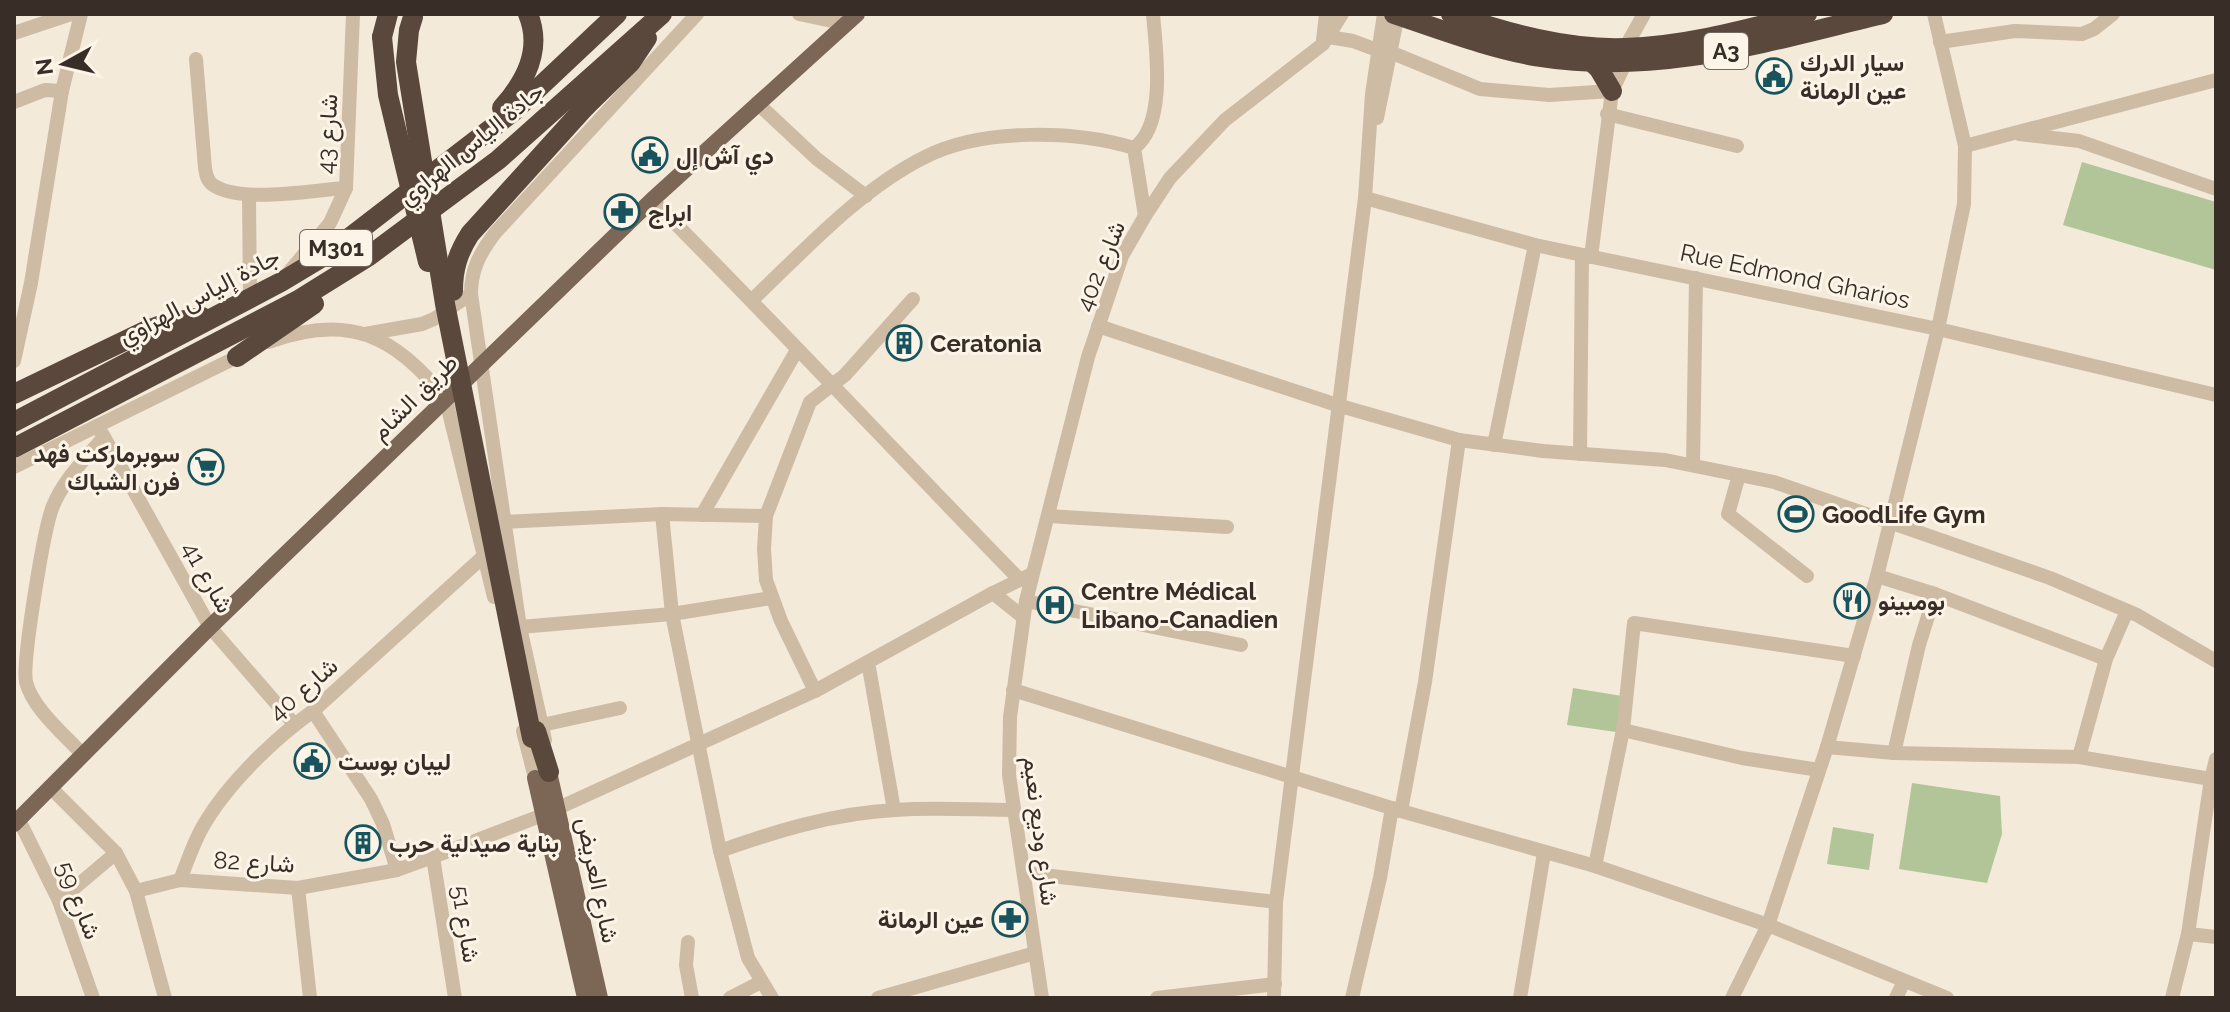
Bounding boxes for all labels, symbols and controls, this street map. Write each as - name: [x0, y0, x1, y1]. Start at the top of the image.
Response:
- north arrow: [24, 24, 104, 104]
- road number: A3: [1704, 33, 1748, 69]
- place label: سيار الدرك عين الرمانة: [1800, 48, 1906, 106]
- text: N: [30, 57, 58, 77]
- public building icon: سيار الدرك عين الرمانة: [1755, 57, 1793, 95]
- street label: جادة الياس الهراوي: [393, 77, 553, 215]
- street label: شارع 43: [310, 93, 346, 175]
- public building icon: دي آش إل: [631, 136, 669, 174]
- place label: دي آش إل: [676, 141, 774, 176]
- pharmacy icon: ابراج: [603, 193, 641, 231]
- place label: ابراج: [648, 198, 692, 229]
- street label: شارع 402: [1069, 217, 1133, 316]
- road number: M301: [300, 230, 372, 266]
- street label: Rue Edmond Gharios: [1677, 237, 1913, 315]
- street label: جادة إلياس الهراوي: [113, 241, 287, 355]
- building icon: Ceratonia: [885, 324, 923, 362]
- place label: Ceratonia: [930, 329, 1042, 358]
- street label: طريق الشام: [365, 348, 465, 448]
- place label: سوبرماركت فهد فرن الشباك: [34, 439, 180, 497]
- supermarket icon: سوبرماركت فهد فرن الشباك: [187, 448, 225, 486]
- sports icon: GoodLife Gym: [1777, 495, 1815, 533]
- place label: GoodLife Gym: [1822, 500, 1986, 529]
- street label: شارع 41: [174, 536, 240, 619]
- place label: Centre Médical Libano-Canadien: [1081, 577, 1278, 634]
- restaurant icon: بومبينو: [1833, 582, 1871, 620]
- hospital icon: Centre Médical Libano-Canadien: [1036, 586, 1074, 624]
- place label: بومبينو: [1878, 587, 1945, 617]
- street label: شارع 40: [262, 651, 345, 728]
- public building icon: ليبان بوست: [293, 742, 331, 780]
- place label: ليبان بوست: [338, 747, 451, 777]
- street label: شارع وديع نعيم: [1014, 755, 1065, 908]
- street label: شارع العريض: [569, 814, 625, 946]
- building icon: بناية صيدلية حرب: [344, 824, 382, 862]
- place label: بناية صيدلية حرب: [389, 829, 559, 859]
- street label: شارع 82: [213, 845, 295, 881]
- street label: شارع 59: [48, 857, 108, 944]
- street label: شارع 51: [444, 883, 486, 965]
- pharmacy icon: عين الرمانة: [991, 900, 1029, 938]
- place label: عين الرمانة: [878, 905, 984, 935]

